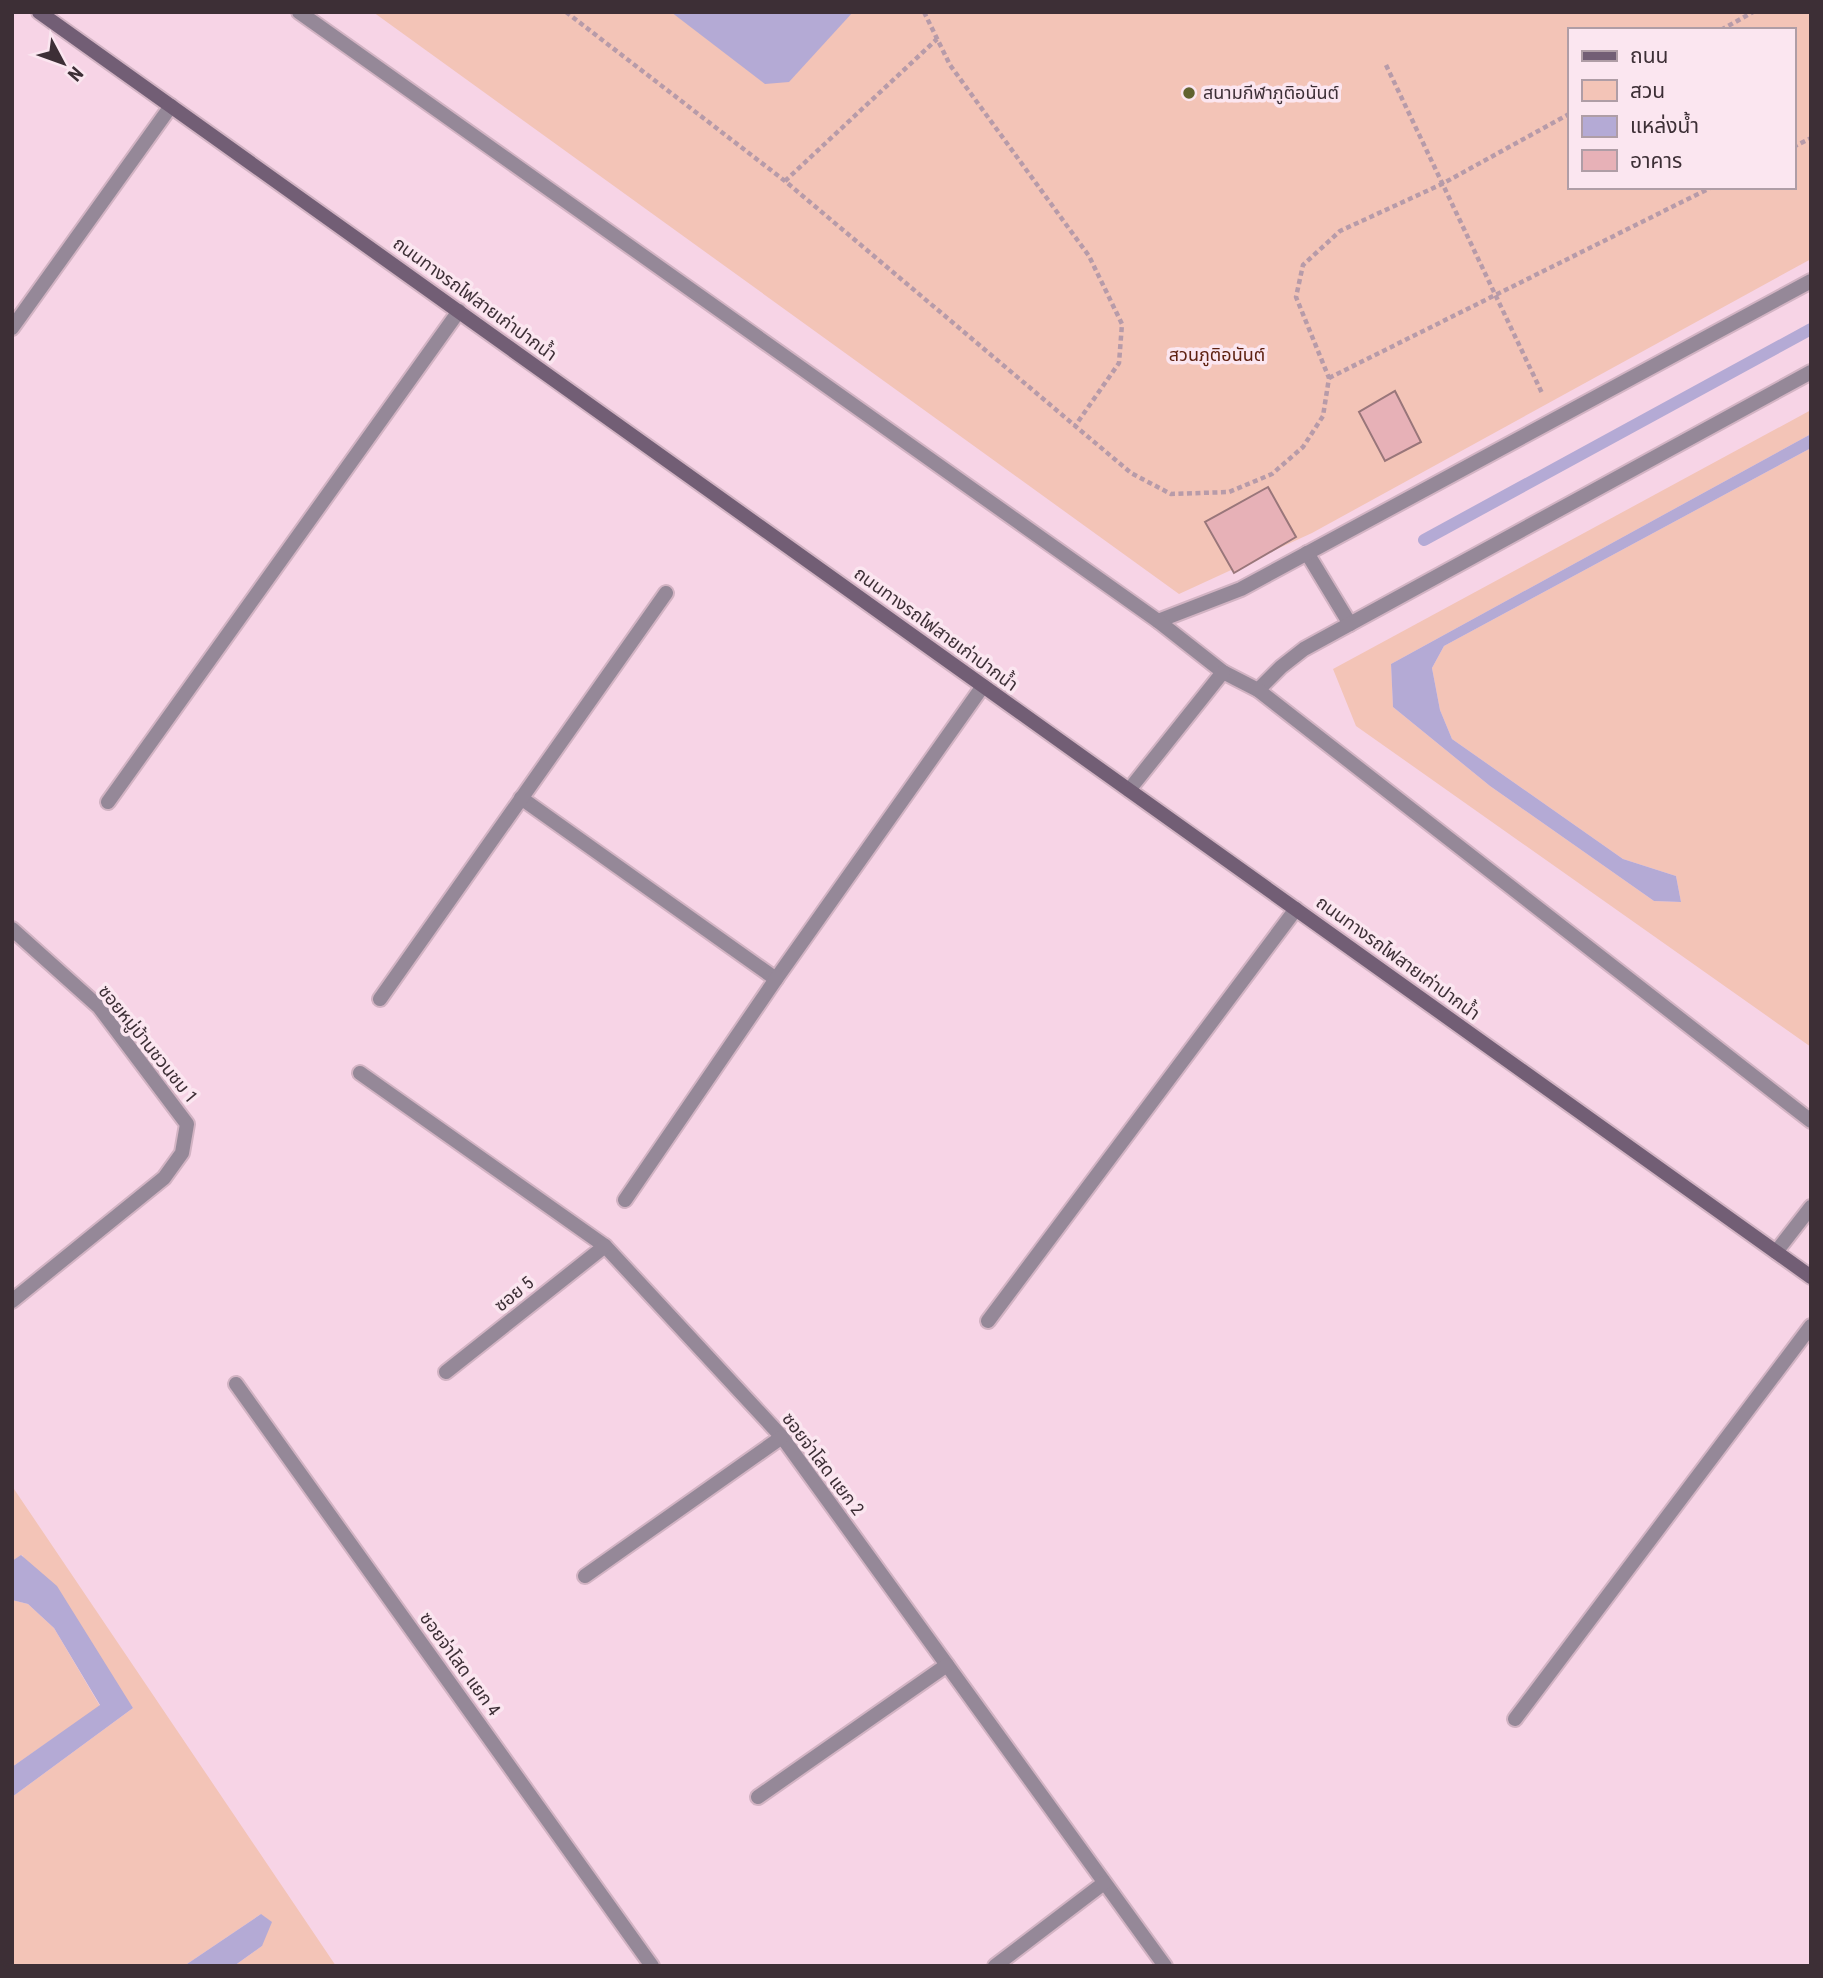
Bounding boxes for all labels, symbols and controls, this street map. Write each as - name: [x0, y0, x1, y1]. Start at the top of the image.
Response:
- north arrow: [28, 28, 98, 98]
- legend: [1568, 28, 1795, 189]
- text: ถนน: [1630, 44, 1668, 68]
- text: N: [63, 62, 88, 86]
- text: สวน: [1630, 79, 1665, 103]
- place label: สนามกีฬาภูติอนันต์: [1203, 82, 1339, 105]
- marker: สนามกีฬาภูติอนันต์: [1181, 85, 1197, 101]
- text: แหล่งน้ำ: [1630, 111, 1699, 138]
- text: อาคาร: [1630, 149, 1682, 173]
- street label: ถนนทางรถไฟสายเก่าปากน้ำ: [389, 231, 562, 365]
- park label: สวนภูติอนันต์: [1169, 344, 1265, 367]
- street label: ถนนทางรถไฟสายเก่าปากน้ำ: [850, 561, 1023, 695]
- street label: ถนนทางรถไฟสายเก่าปากน้ำ: [1312, 890, 1485, 1024]
- street label: ซอยหมู่บ้านชวนชม 1: [93, 980, 202, 1108]
- street label: ซอย 5: [490, 1272, 537, 1316]
- street label: ซอยจ่าโสด แยก 2: [778, 1408, 869, 1519]
- street label: ซอยจ่าโสด แยก 4: [416, 1608, 505, 1720]

